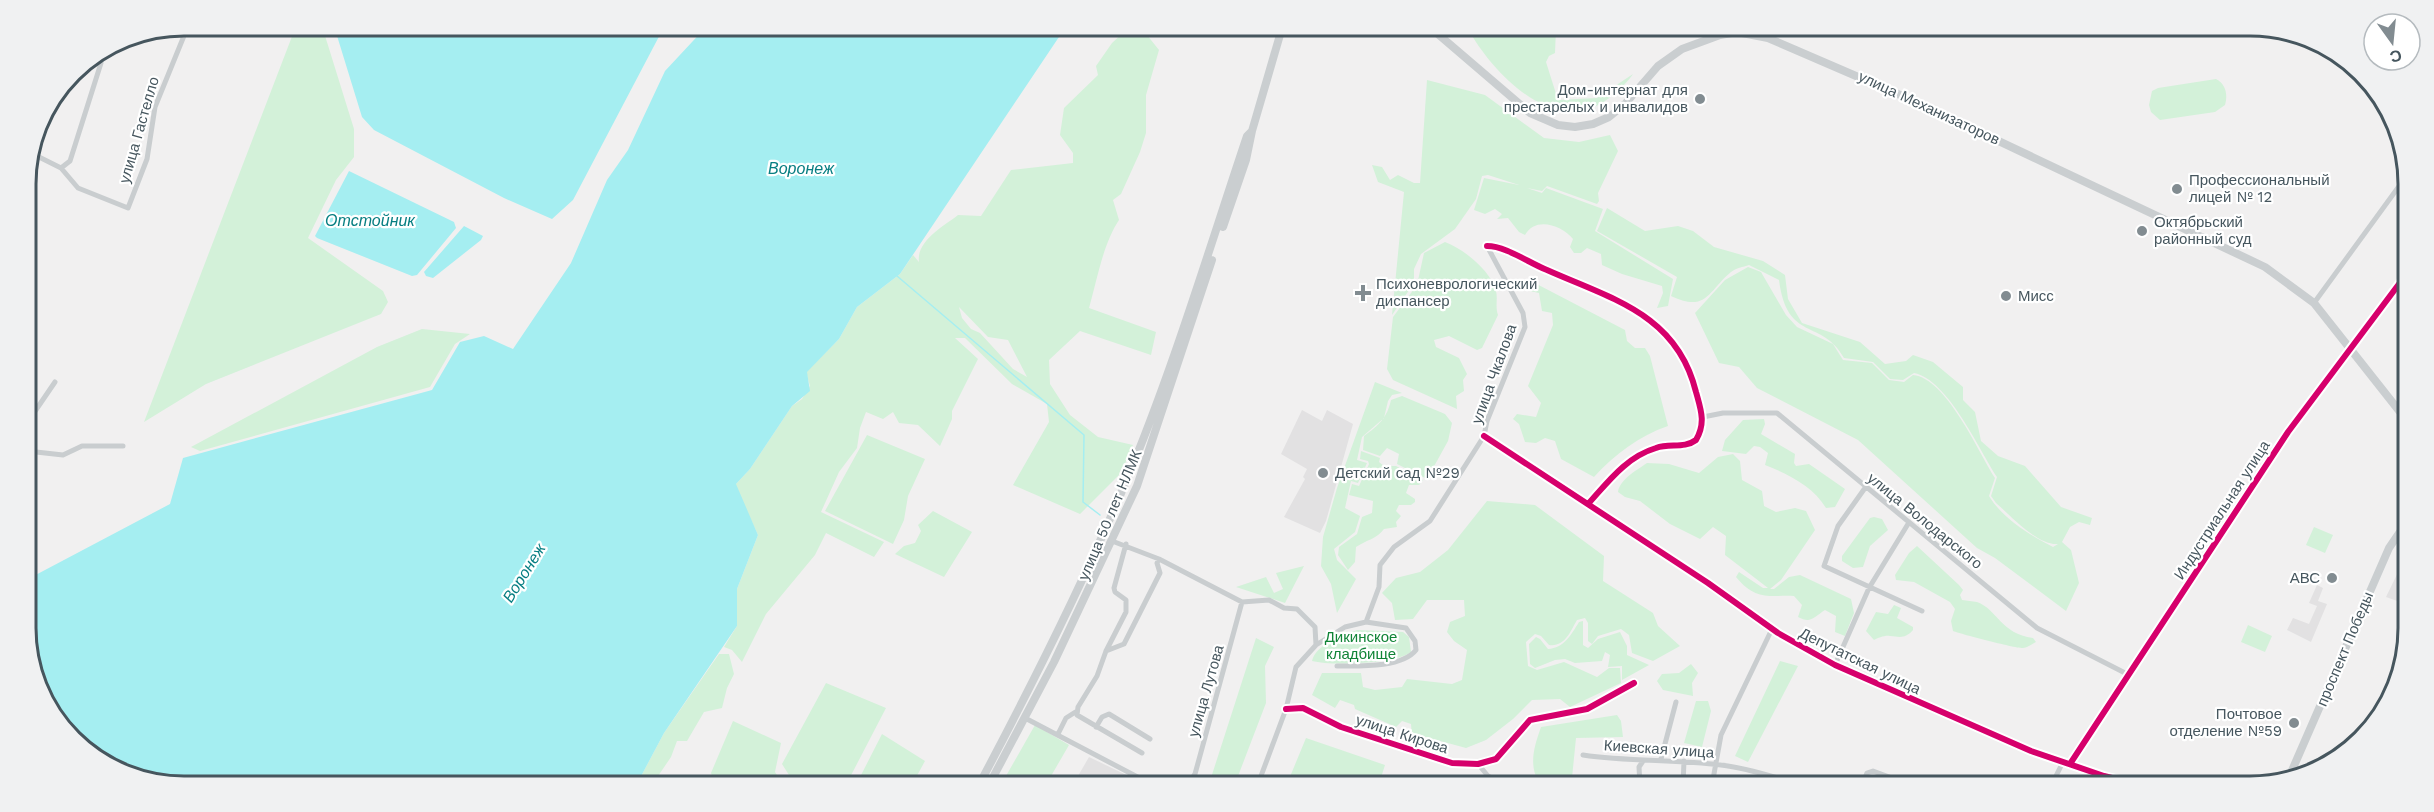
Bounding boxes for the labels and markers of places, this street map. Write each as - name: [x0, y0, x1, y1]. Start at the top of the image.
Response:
- place label: Дом-интернат для престарелых и инвалидов: [1504, 81, 1688, 116]
- marker: Дом-интернат для престарелых и инвалидов: [1693, 92, 1707, 106]
- place label: Профессиональный лицей № 12: [2189, 171, 2330, 206]
- marker: Профессиональный лицей № 12: [2170, 182, 2184, 196]
- place label: Октябрьский районный суд: [2154, 213, 2252, 248]
- marker: Октябрьский районный суд: [2135, 224, 2149, 238]
- place label: Психоневрологический диспансер: [1376, 275, 1537, 310]
- marker: Психоневрологический диспансер: [1354, 284, 1372, 302]
- place label: Мисс: [2018, 287, 2054, 305]
- marker: Мисс: [1999, 289, 2013, 303]
- place label: Детский сад №29: [1335, 464, 1460, 482]
- marker: Детский сад №29: [1316, 466, 1330, 480]
- place label: АВС: [2290, 569, 2320, 587]
- marker: АВС: [2325, 571, 2339, 585]
- place label: Почтовое отделение №59: [2169, 705, 2282, 740]
- marker: Почтовое отделение №59: [2287, 716, 2301, 730]

